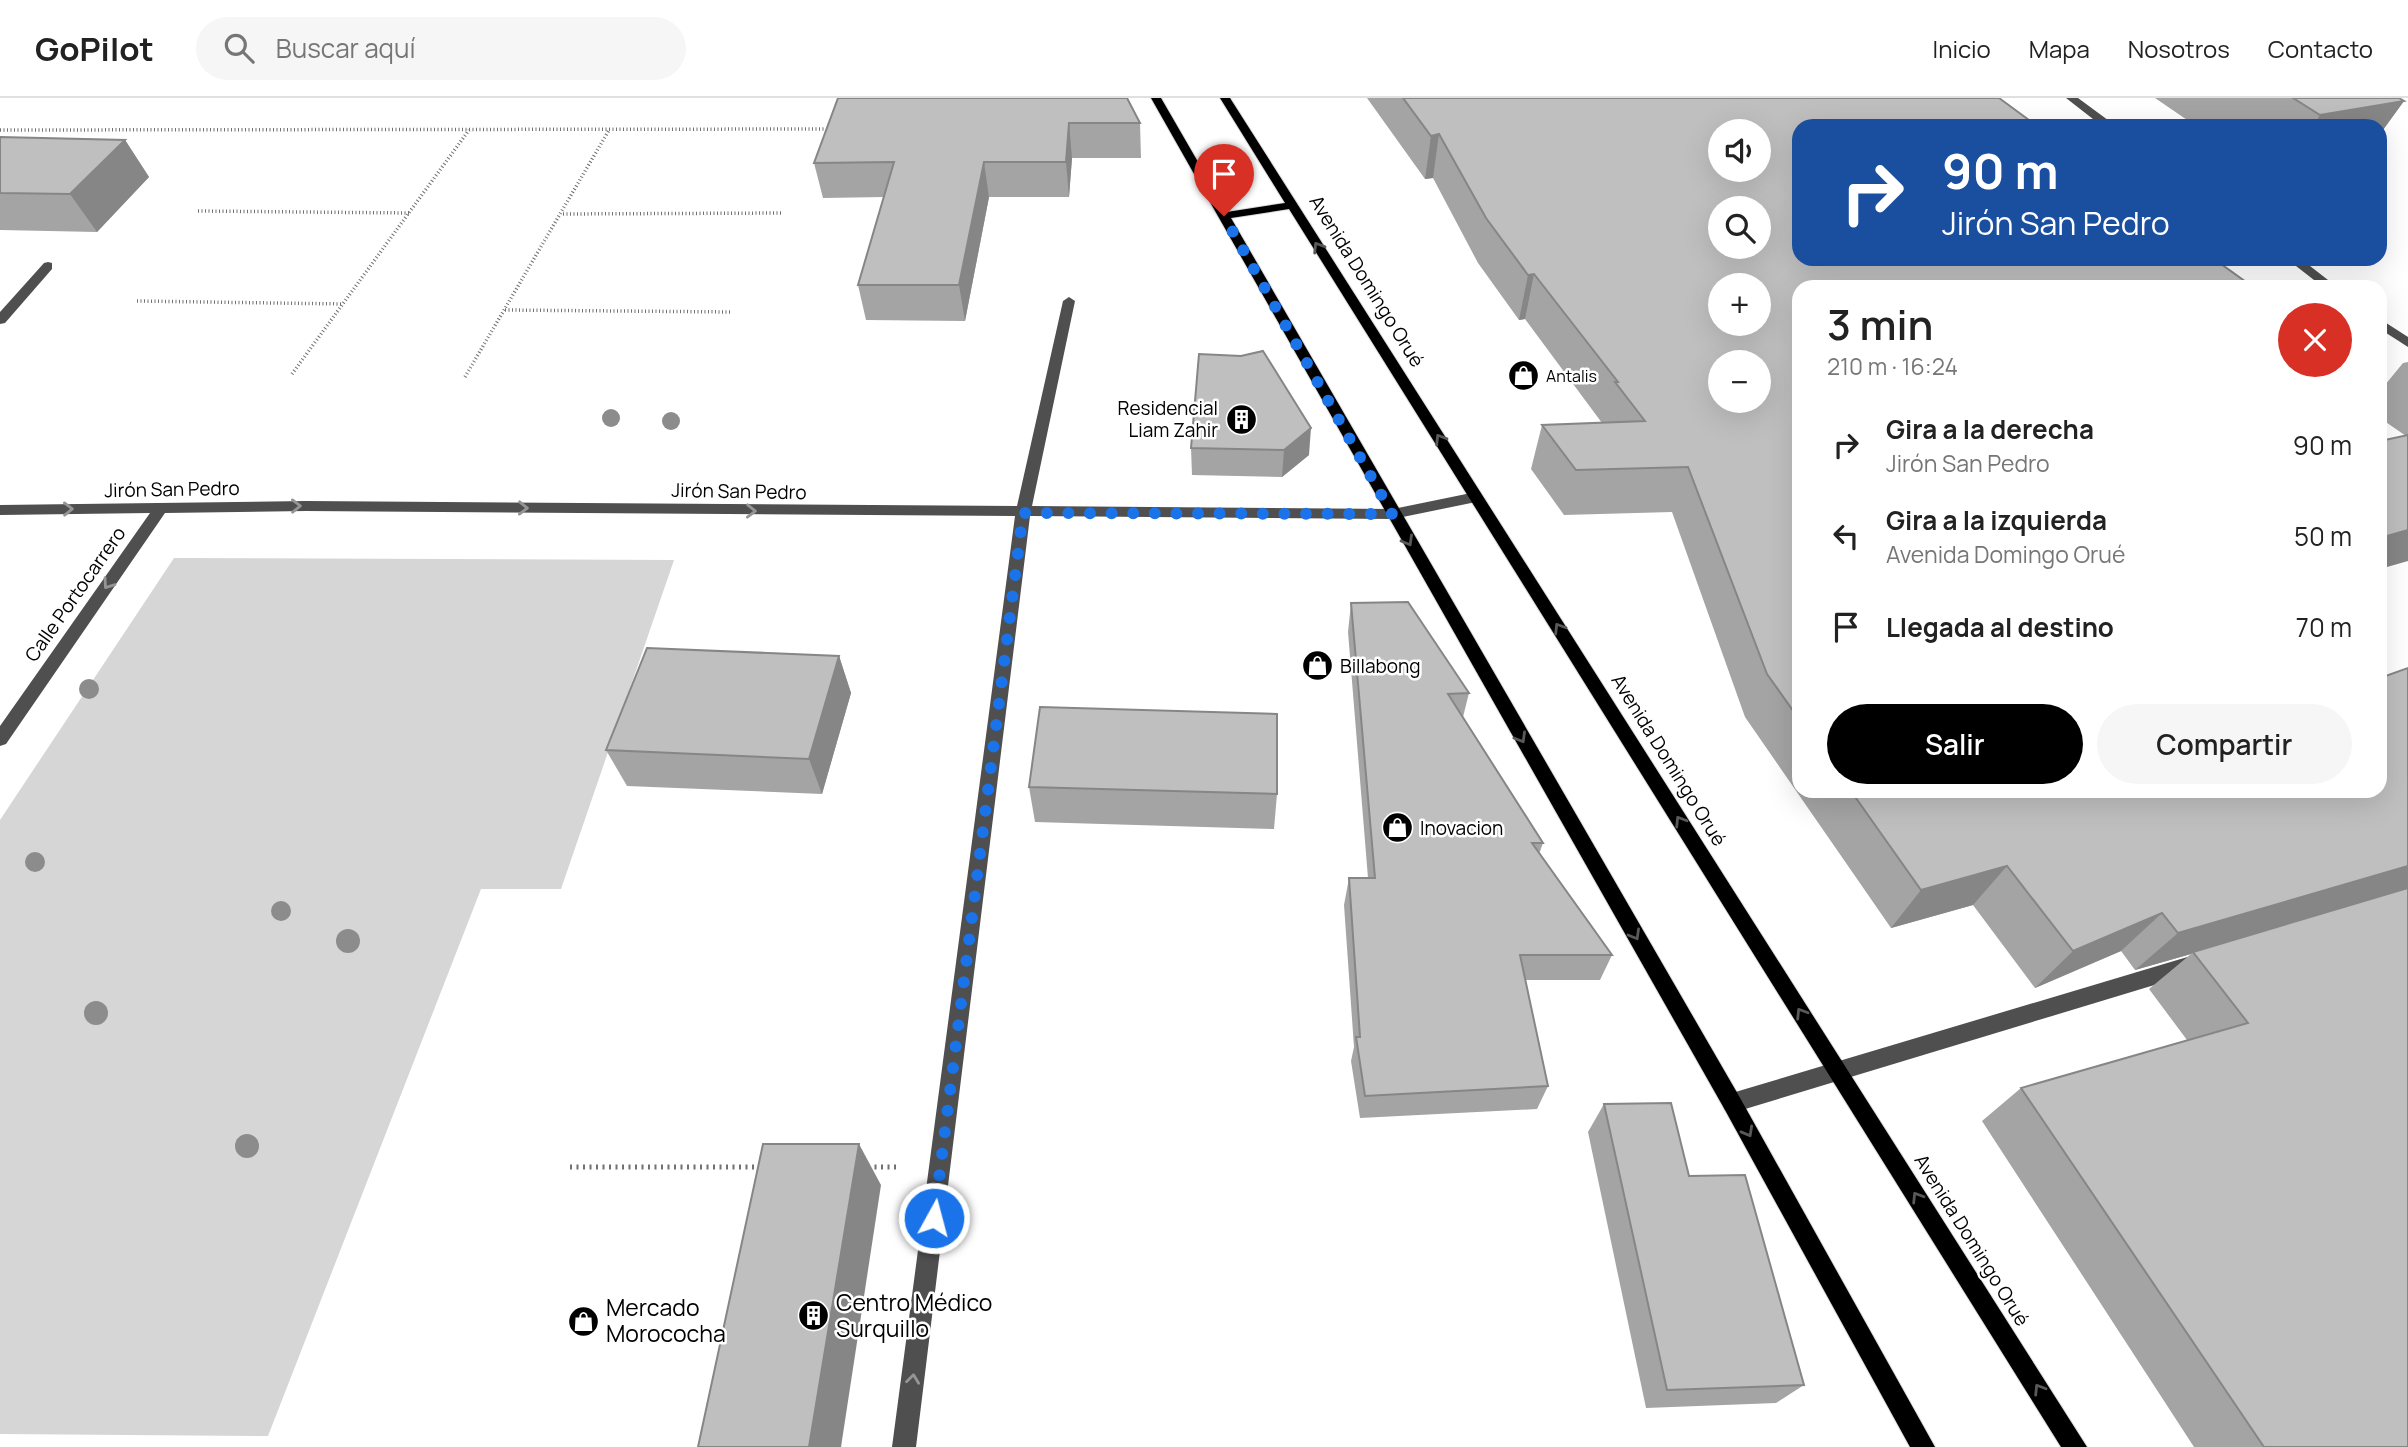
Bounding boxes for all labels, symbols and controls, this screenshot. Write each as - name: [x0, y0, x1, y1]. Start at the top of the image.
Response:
- search box: [196, 17, 686, 80]
- text: GoPilot: [35, 26, 154, 71]
- icon: search: [220, 29, 258, 67]
- text: Buscar aquí: [276, 30, 416, 66]
- text: Inicio: [1933, 32, 1991, 65]
- text: Mapa: [2029, 32, 2090, 65]
- text: Nosotros: [2128, 32, 2230, 65]
- text: Contacto: [2268, 32, 2373, 65]
- map controls: [1708, 119, 1771, 413]
- button: sound: [1708, 119, 1771, 182]
- text: 90 m: [1942, 137, 2059, 204]
- pin: [1194, 144, 1254, 216]
- icon: right: [1827, 147, 1918, 238]
- icon: arrive: [1205, 155, 1243, 193]
- street label: Avenida Domingo Orué: [1304, 190, 1430, 372]
- button: search: [1708, 196, 1771, 259]
- text: Jirón San Pedro: [1942, 201, 2170, 245]
- one-way arrow: [1314, 241, 1327, 254]
- button: +: [1708, 273, 1771, 336]
- text: 3 min: [1827, 295, 1933, 353]
- button: close: [2278, 303, 2352, 377]
- button: −: [1708, 350, 1771, 413]
- text: 210 m · 16:24: [1827, 350, 1958, 382]
- shop icon: Antalis: [1506, 359, 1540, 393]
- place label: Antalis: [1546, 365, 1597, 387]
- place label: Residencial Liam Zahir: [1118, 395, 1218, 443]
- building icon: Residencial Liam Zahir: [1224, 402, 1258, 436]
- text: Gira a la derecha: [1886, 411, 2094, 447]
- icon: right: [1827, 426, 1865, 464]
- text: 90 m: [2293, 427, 2352, 463]
- one-way arrow: [1435, 434, 1448, 447]
- text: Jirón San Pedro: [1886, 447, 2050, 479]
- street label: Jirón San Pedro: [104, 475, 240, 503]
- street label: Jirón San Pedro: [671, 477, 807, 505]
- one-way arrow: [290, 499, 301, 514]
- one-way arrow: [518, 501, 529, 516]
- one-way arrow: [63, 502, 74, 517]
- text: Gira a la izquierda: [1886, 502, 2107, 538]
- one-way arrow: [746, 503, 756, 519]
- icon: left: [1827, 517, 1865, 555]
- text: 50 m: [2294, 518, 2352, 554]
- street label: Calle Portocarrero: [19, 521, 131, 667]
- one-way arrow: [1400, 533, 1413, 546]
- text: Avenida Domingo Orué: [1886, 538, 2125, 570]
- one-way arrow: [104, 576, 116, 589]
- icon: arrive: [1827, 608, 1865, 646]
- text: Llegada al destino: [1886, 609, 2114, 645]
- text: 70 m: [2296, 609, 2352, 645]
- one-way arrow: [1554, 623, 1567, 636]
- shop icon: Billabong: [1300, 649, 1334, 683]
- place label: Billabong: [1340, 653, 1421, 679]
- street label: Avenida Domingo Orué: [1606, 669, 1732, 851]
- button: Salir: [1827, 704, 2083, 784]
- button: Compartir: [2097, 704, 2352, 784]
- one-way arrow: [1513, 730, 1526, 743]
- shop icon: Inovacion: [1380, 811, 1414, 845]
- place label: Inovacion: [1420, 815, 1503, 841]
- one-way arrow: [1675, 815, 1688, 828]
- one-way arrow: [1627, 928, 1640, 940]
- one-way arrow: [1797, 1008, 1810, 1021]
- one-way arrow: [1740, 1125, 1753, 1138]
- street label: Avenida Domingo Orué: [1909, 1149, 2035, 1331]
- position arrow: [897, 1181, 971, 1255]
- one-way arrow: [1913, 1191, 1926, 1204]
- place label: Centro Médico Surquillo: [836, 1286, 992, 1344]
- place label: Mercado Morococha: [606, 1291, 726, 1349]
- building icon: Centro Médico Surquillo: [796, 1299, 830, 1333]
- shop icon: Mercado Morococha: [566, 1304, 600, 1338]
- one-way arrow: [905, 1373, 920, 1385]
- one-way arrow: [2034, 1384, 2047, 1397]

